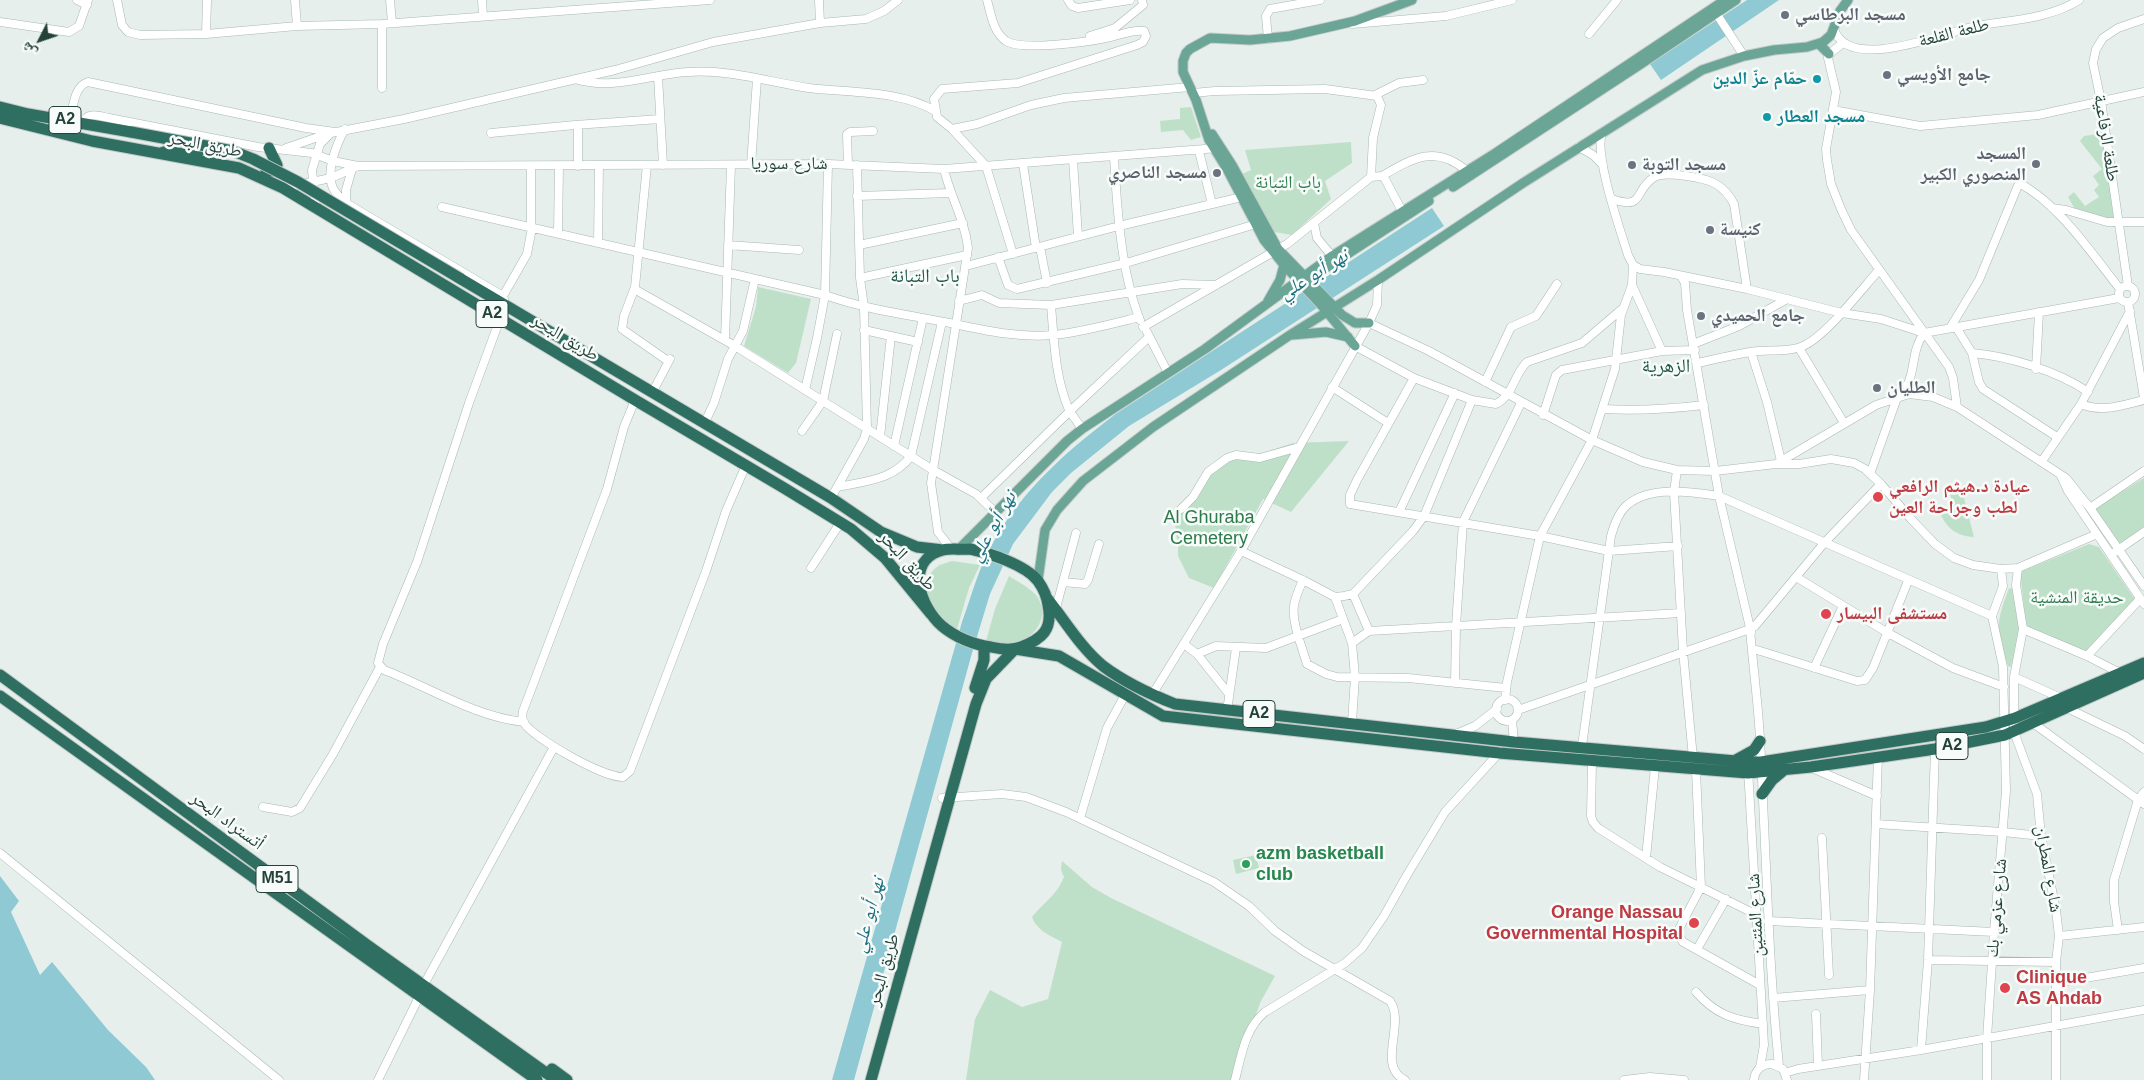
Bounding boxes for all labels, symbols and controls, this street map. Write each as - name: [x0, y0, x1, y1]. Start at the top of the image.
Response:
- place label: مسجد البرطاسي: [1795, 4, 1906, 26]
- marker: مسجد البرطاسي: [1779, 9, 1791, 21]
- street label: طلعة القلعة: [1916, 14, 1992, 52]
- north arrow: [15, 15, 65, 65]
- text: ش: [18, 39, 40, 61]
- place label: جامع الأويسي: [1897, 64, 1991, 86]
- place label: حمّام عزّ الدين: [1713, 68, 1807, 90]
- marker: جامع الأويسي: [1881, 69, 1893, 81]
- marker: حمّام عزّ الدين: [1811, 73, 1823, 85]
- street label: طلعة الرفاعية: [2088, 93, 2124, 183]
- road number: A2: [49, 106, 81, 134]
- place label: مسجد العطار: [1777, 106, 1865, 128]
- marker: مسجد العطار: [1761, 111, 1773, 123]
- street label: طريق البحر: [166, 127, 244, 163]
- place label: المسجد المنصوري الكبير: [1921, 143, 2026, 186]
- street label: شارع سوريا: [750, 153, 828, 175]
- place label: مسجد التوبة: [1642, 154, 1726, 176]
- marker: المسجد المنصوري الكبير: [2030, 158, 2042, 170]
- marker: مسجد التوبة: [1626, 159, 1638, 171]
- place label: مسجد الناصري: [1108, 162, 1207, 184]
- marker: مسجد الناصري: [1211, 167, 1223, 179]
- park label: باب التبانة: [1255, 172, 1321, 194]
- place label: كنيسة: [1720, 219, 1761, 241]
- marker: كنيسة: [1704, 224, 1716, 236]
- water label: نهر أبو علي: [1275, 245, 1353, 305]
- district label: باب التبانة: [890, 266, 960, 288]
- road number: A2: [476, 300, 508, 328]
- place label: جامع الحميدي: [1711, 305, 1805, 327]
- street label: طريق البحر: [528, 310, 602, 366]
- marker: جامع الحميدي: [1695, 310, 1707, 322]
- district label: الزهرية: [1642, 356, 1690, 378]
- place label: الطليان: [1887, 377, 1936, 399]
- marker: الطليان: [1871, 382, 1883, 394]
- place label: عيادة د.هيثم الرافعي لطب وجراحة العين: [1889, 476, 2030, 518]
- water label: نهر أبو علي: [964, 488, 1022, 566]
- marker: عيادة د.هيثم الرافعي لطب وجراحة العين: [1871, 490, 1885, 504]
- park label: Al Ghuraba Cemetery: [1163, 507, 1255, 550]
- street label: طريق البحر: [874, 526, 940, 596]
- park label: حديقة المنشية: [2030, 587, 2124, 609]
- place label: مستشفی البيسار: [1837, 603, 1947, 625]
- marker: مستشفی البيسار: [1819, 607, 1833, 621]
- road number: A2: [1243, 701, 1275, 728]
- road number: A2: [1936, 732, 1968, 759]
- street label: أتستراد البحر: [186, 787, 268, 855]
- street label: شارع المطران: [2030, 824, 2066, 914]
- place label: azm basketball club: [1256, 843, 1384, 886]
- marker: azm basketball club: [1240, 858, 1252, 870]
- street label: شارع عزمي بك: [1982, 858, 2012, 958]
- road number: M51: [256, 866, 298, 892]
- street label: شارع المئتين: [1743, 873, 1769, 957]
- water label: نهر أبو علي: [848, 875, 890, 955]
- place label: Orange Nassau Governmental Hospital: [1486, 902, 1683, 944]
- marker: Orange Nassau Governmental Hospital: [1687, 916, 1701, 930]
- street label: طريق البحر: [863, 931, 905, 1009]
- place label: Clinique AS Ahdab: [2016, 967, 2102, 1010]
- marker: Clinique AS Ahdab: [1998, 981, 2012, 995]

